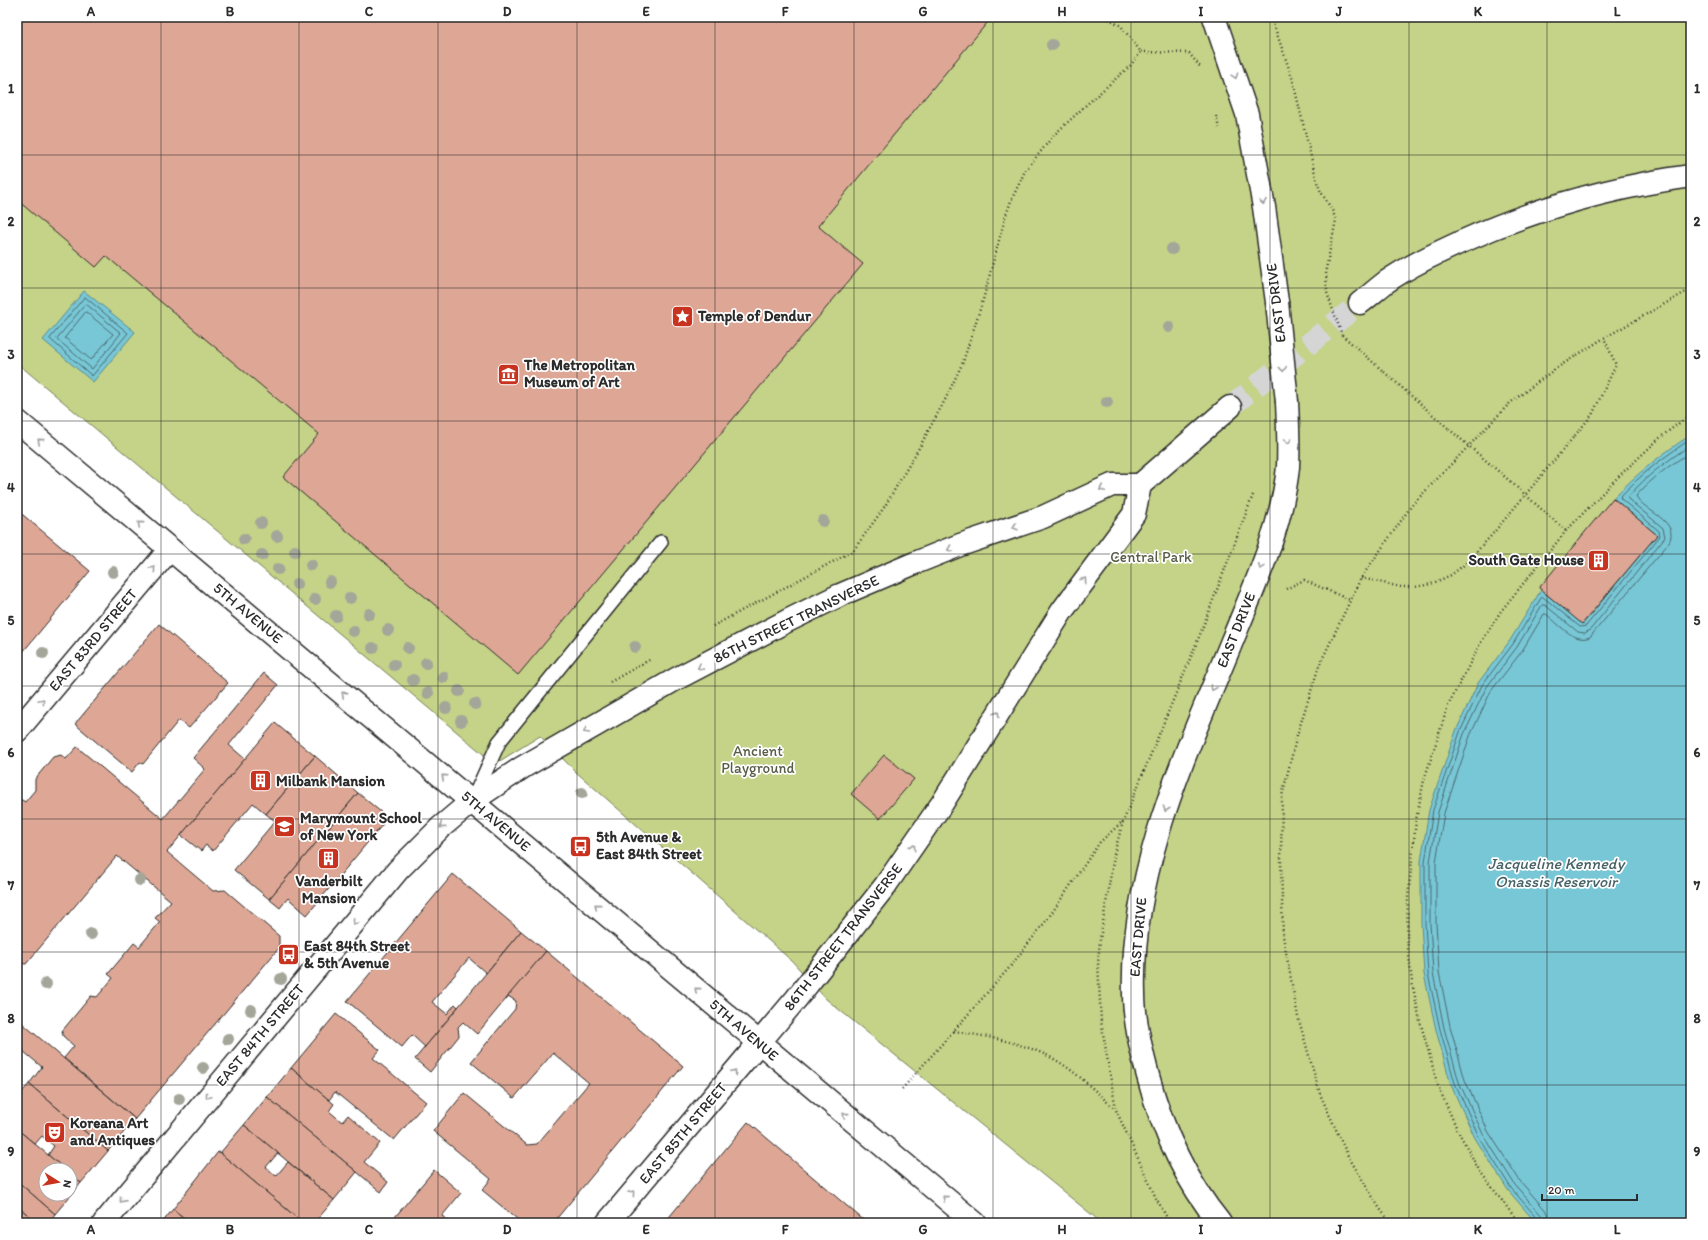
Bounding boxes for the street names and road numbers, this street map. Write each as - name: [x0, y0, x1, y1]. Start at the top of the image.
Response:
- street label: EAST DRIVE: [1262, 262, 1290, 344]
- street label: 86TH STREET TRANSVERSE: [710, 571, 882, 667]
- street label: 5TH AVENUE: [210, 579, 286, 647]
- street label: EAST 83RD STREET: [45, 585, 141, 695]
- street label: EAST DRIVE: [1213, 590, 1259, 670]
- street label: 5TH AVENUE: [458, 787, 534, 855]
- street label: 86TH STREET TRANSVERSE: [780, 860, 906, 1014]
- street label: EAST DRIVE: [1126, 896, 1150, 978]
- street label: EAST 84TH STREET: [212, 980, 309, 1090]
- street label: 5TH AVENUE: [706, 995, 782, 1065]
- street label: EAST 85TH STREET: [635, 1078, 731, 1188]

